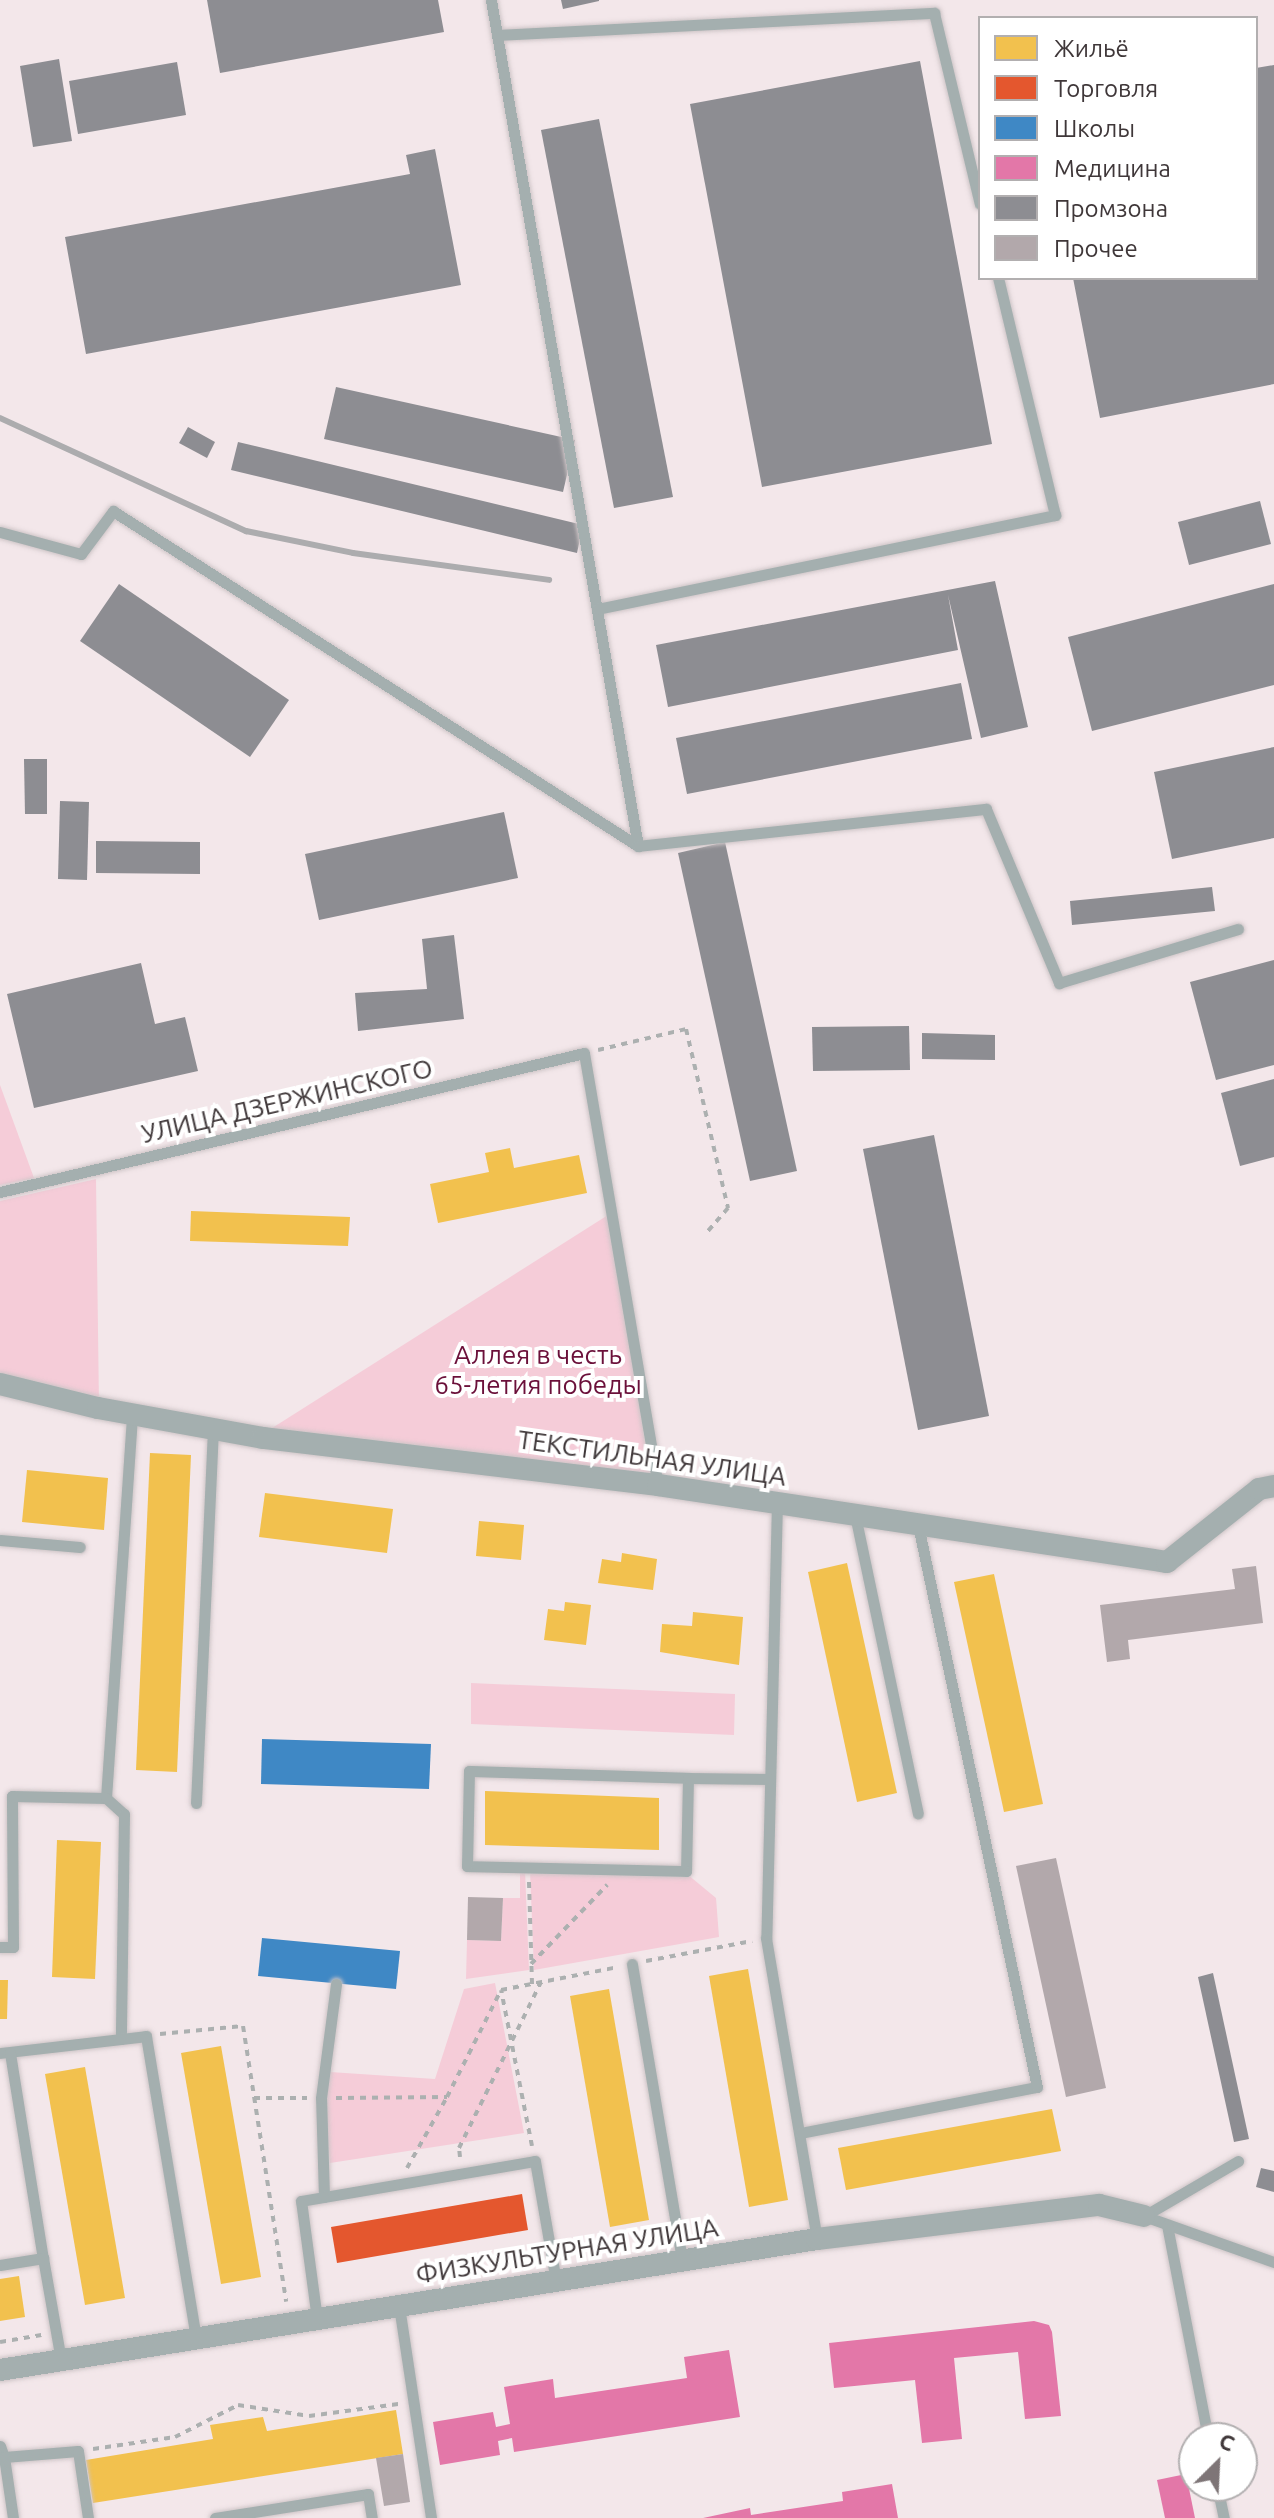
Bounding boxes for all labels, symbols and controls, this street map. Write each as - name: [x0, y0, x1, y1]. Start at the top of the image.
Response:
- legend: [978, 16, 1258, 280]
- text: Жильё: [1054, 35, 1129, 62]
- text: Торговля: [1054, 75, 1158, 102]
- text: Школы: [1054, 115, 1135, 142]
- text: Медицина: [1054, 155, 1171, 182]
- text: Промзона: [1054, 195, 1168, 222]
- text: Прочее: [1054, 235, 1138, 262]
- street label: УЛИЦА ДЗЕРЖИНСКОГО: [139, 1052, 435, 1150]
- park label: Аллея в честь 65-летия победы: [434, 1339, 642, 1400]
- street label: ТЕКСТИЛЬНАЯ УЛИЦА: [516, 1424, 788, 1492]
- street label: ФИЗКУЛЬТУРНАЯ УЛИЦА: [413, 2212, 721, 2290]
- north arrow: [1178, 2422, 1258, 2502]
- text: С: [1216, 2427, 1239, 2456]

